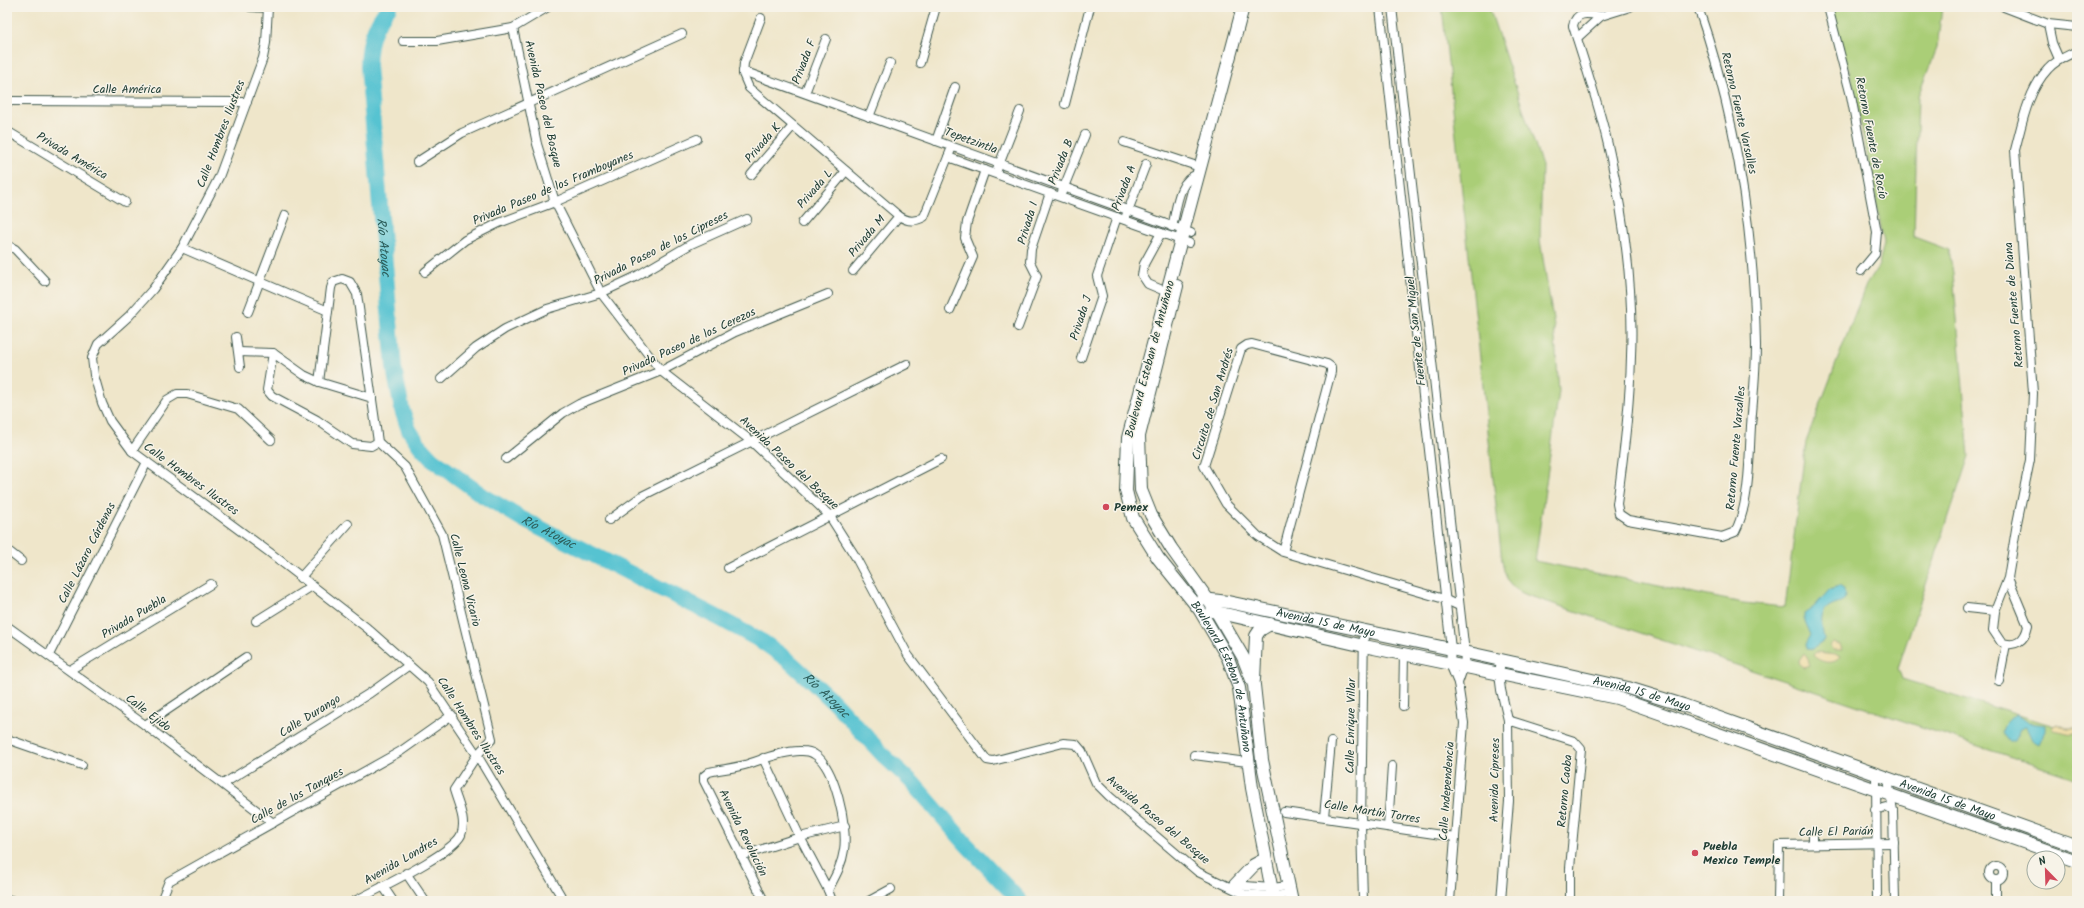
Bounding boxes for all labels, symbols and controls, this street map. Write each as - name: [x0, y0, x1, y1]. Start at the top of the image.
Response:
- street label: Privada F: [787, 35, 822, 87]
- street label: Avenida Paseo del Bosque: [519, 38, 567, 170]
- street label: Retorno Fuente Varsalles: [1716, 50, 1762, 176]
- street label: Retorno Fuente de Rocío: [1850, 75, 1892, 201]
- street label: Calle Hombres Ilustres: [192, 77, 250, 191]
- street label: Calle América: [93, 80, 162, 99]
- street label: Privada K: [740, 118, 786, 167]
- street label: Tepetzintla: [942, 123, 1001, 160]
- street label: Privada América: [33, 127, 112, 185]
- street label: Privada B: [1043, 136, 1079, 188]
- street label: Privada Paseo de los Framboyanes: [470, 145, 636, 231]
- street label: Privada A: [1107, 162, 1141, 214]
- street label: Privada L: [792, 165, 838, 213]
- street label: Privada I: [1012, 199, 1044, 247]
- street label: Privada Paseo de los Cipreses: [590, 206, 732, 290]
- street label: Privada M: [844, 210, 891, 261]
- water label: Río Atoyac: [371, 217, 397, 279]
- street label: Retorno Fuente de Diana: [1999, 241, 2029, 369]
- street label: Fuente de San Miguel: [1401, 275, 1431, 387]
- street label: Boulevard Esteban de Antuñano: [1120, 278, 1180, 440]
- street label: Privada J: [1065, 293, 1097, 343]
- street label: Privada Paseo de los Cerezos: [619, 303, 759, 381]
- street label: Circuito de San Andrés: [1187, 346, 1239, 462]
- street label: Retorno Fuente Varsalles: [1721, 385, 1751, 511]
- street label: Avenida Paseo del Bosque: [735, 412, 844, 515]
- street label: Calle Hombres Ilustres: [139, 438, 243, 520]
- place label: Pemex: [1114, 498, 1148, 517]
- street label: Calle Lázaro Cárdenas: [53, 499, 121, 607]
- marker: Pemex: [1101, 502, 1111, 512]
- water label: Río Atoyac: [517, 510, 580, 555]
- street label: Calle Leona Vicario: [444, 531, 486, 629]
- street label: Privada Puebla: [98, 590, 171, 644]
- street label: Boulevard Esteban de Antuñano: [1186, 596, 1257, 753]
- street label: Avenida 15 de Mayo: [1274, 603, 1377, 642]
- water label: Río Atoyac: [798, 668, 856, 724]
- street label: Avenida 15 de Mayo: [1591, 671, 1693, 717]
- street label: Calle Hombres Ilustres: [432, 673, 510, 779]
- street label: Calle Enrique Villar: [1341, 677, 1361, 774]
- street label: Calle Ejido: [121, 689, 175, 737]
- street label: Calle Durango: [275, 690, 345, 742]
- street label: Avenida Cipreses: [1485, 738, 1505, 822]
- street label: Calle Independencia: [1434, 740, 1460, 841]
- street label: Retorno Caoba: [1552, 753, 1578, 828]
- street label: Calle de los Tanques: [247, 763, 347, 829]
- street label: Avenida Paseo del Bosque: [1102, 771, 1215, 870]
- street label: Avenida 15 de Mayo: [1897, 774, 1998, 826]
- street label: Avenida Revolución: [714, 786, 772, 880]
- street label: Calle Martín Torres: [1323, 795, 1421, 829]
- street label: Calle El Parián: [1798, 822, 1874, 842]
- street label: Avenida Londres: [361, 832, 441, 890]
- place label: Puebla Mexico Temple: [1703, 837, 1781, 870]
- marker: Puebla Mexico Temple: [1690, 848, 1700, 858]
- north arrow: [2026, 850, 2066, 890]
- text: N: [2036, 852, 2049, 871]

